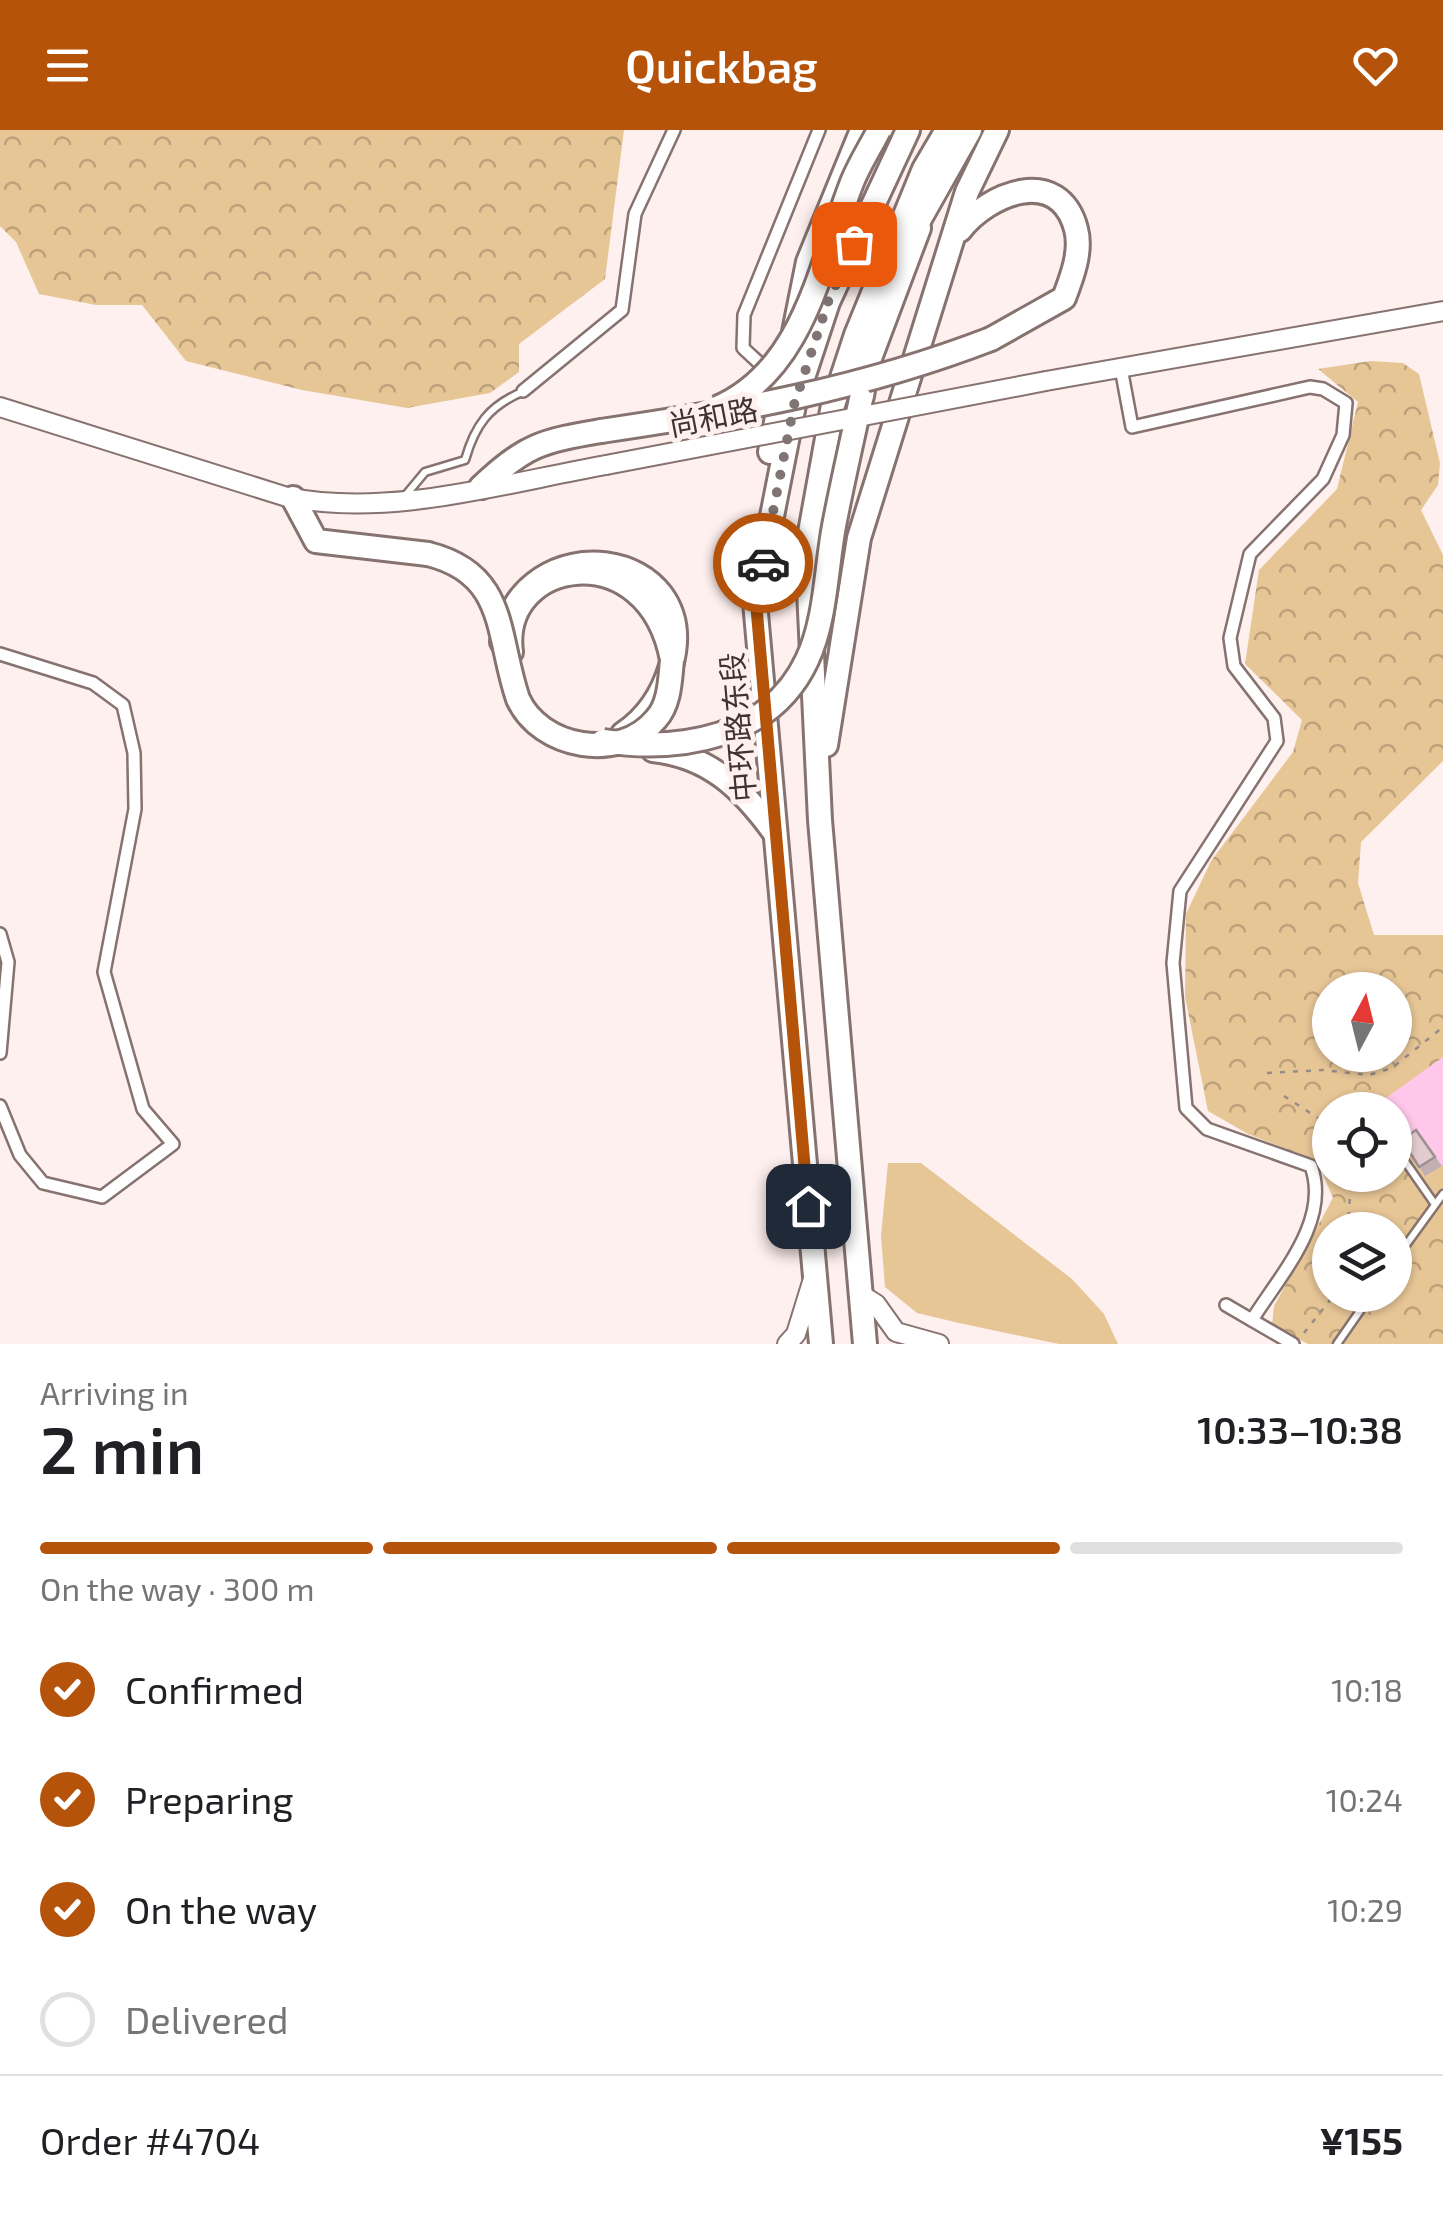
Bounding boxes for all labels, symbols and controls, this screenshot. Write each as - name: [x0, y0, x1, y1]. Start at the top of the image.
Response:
- icon: menu: [40, 38, 95, 93]
- text: Quickbag: [625, 38, 818, 92]
- icon: heart: [1348, 38, 1403, 93]
- pin: [812, 202, 897, 287]
- icon: bag: [827, 217, 882, 272]
- street label: 尚和路: [665, 390, 761, 442]
- courier: [713, 513, 813, 613]
- icon: car: [736, 536, 791, 591]
- street label: 中环路东段: [713, 651, 761, 803]
- north arrow: [1312, 972, 1412, 1072]
- map controls: [1312, 972, 1412, 1312]
- button: locate: [1312, 1092, 1412, 1192]
- pin: [766, 1164, 851, 1249]
- icon: home: [781, 1179, 836, 1234]
- button: layers: [1312, 1212, 1412, 1312]
- text: Arriving in: [40, 1373, 189, 1411]
- text: 10:33–10:38: [1197, 1406, 1403, 1452]
- text: 2 min: [40, 1409, 204, 1487]
- text: On the way · 300 m: [40, 1569, 314, 1607]
- icon: check: [40, 1662, 95, 1717]
- text: Confirmed: [125, 1666, 304, 1712]
- text: 10:18: [1331, 1670, 1403, 1708]
- icon: check: [40, 1772, 95, 1827]
- text: Preparing: [125, 1776, 293, 1822]
- text: 10:24: [1326, 1780, 1403, 1818]
- icon: check: [40, 1882, 95, 1937]
- text: On the way: [125, 1886, 317, 1932]
- text: 10:29: [1327, 1890, 1403, 1928]
- text: Delivered: [125, 1996, 289, 2042]
- text: Order #4704: [40, 2117, 260, 2163]
- text: ¥155: [1319, 2117, 1403, 2163]

